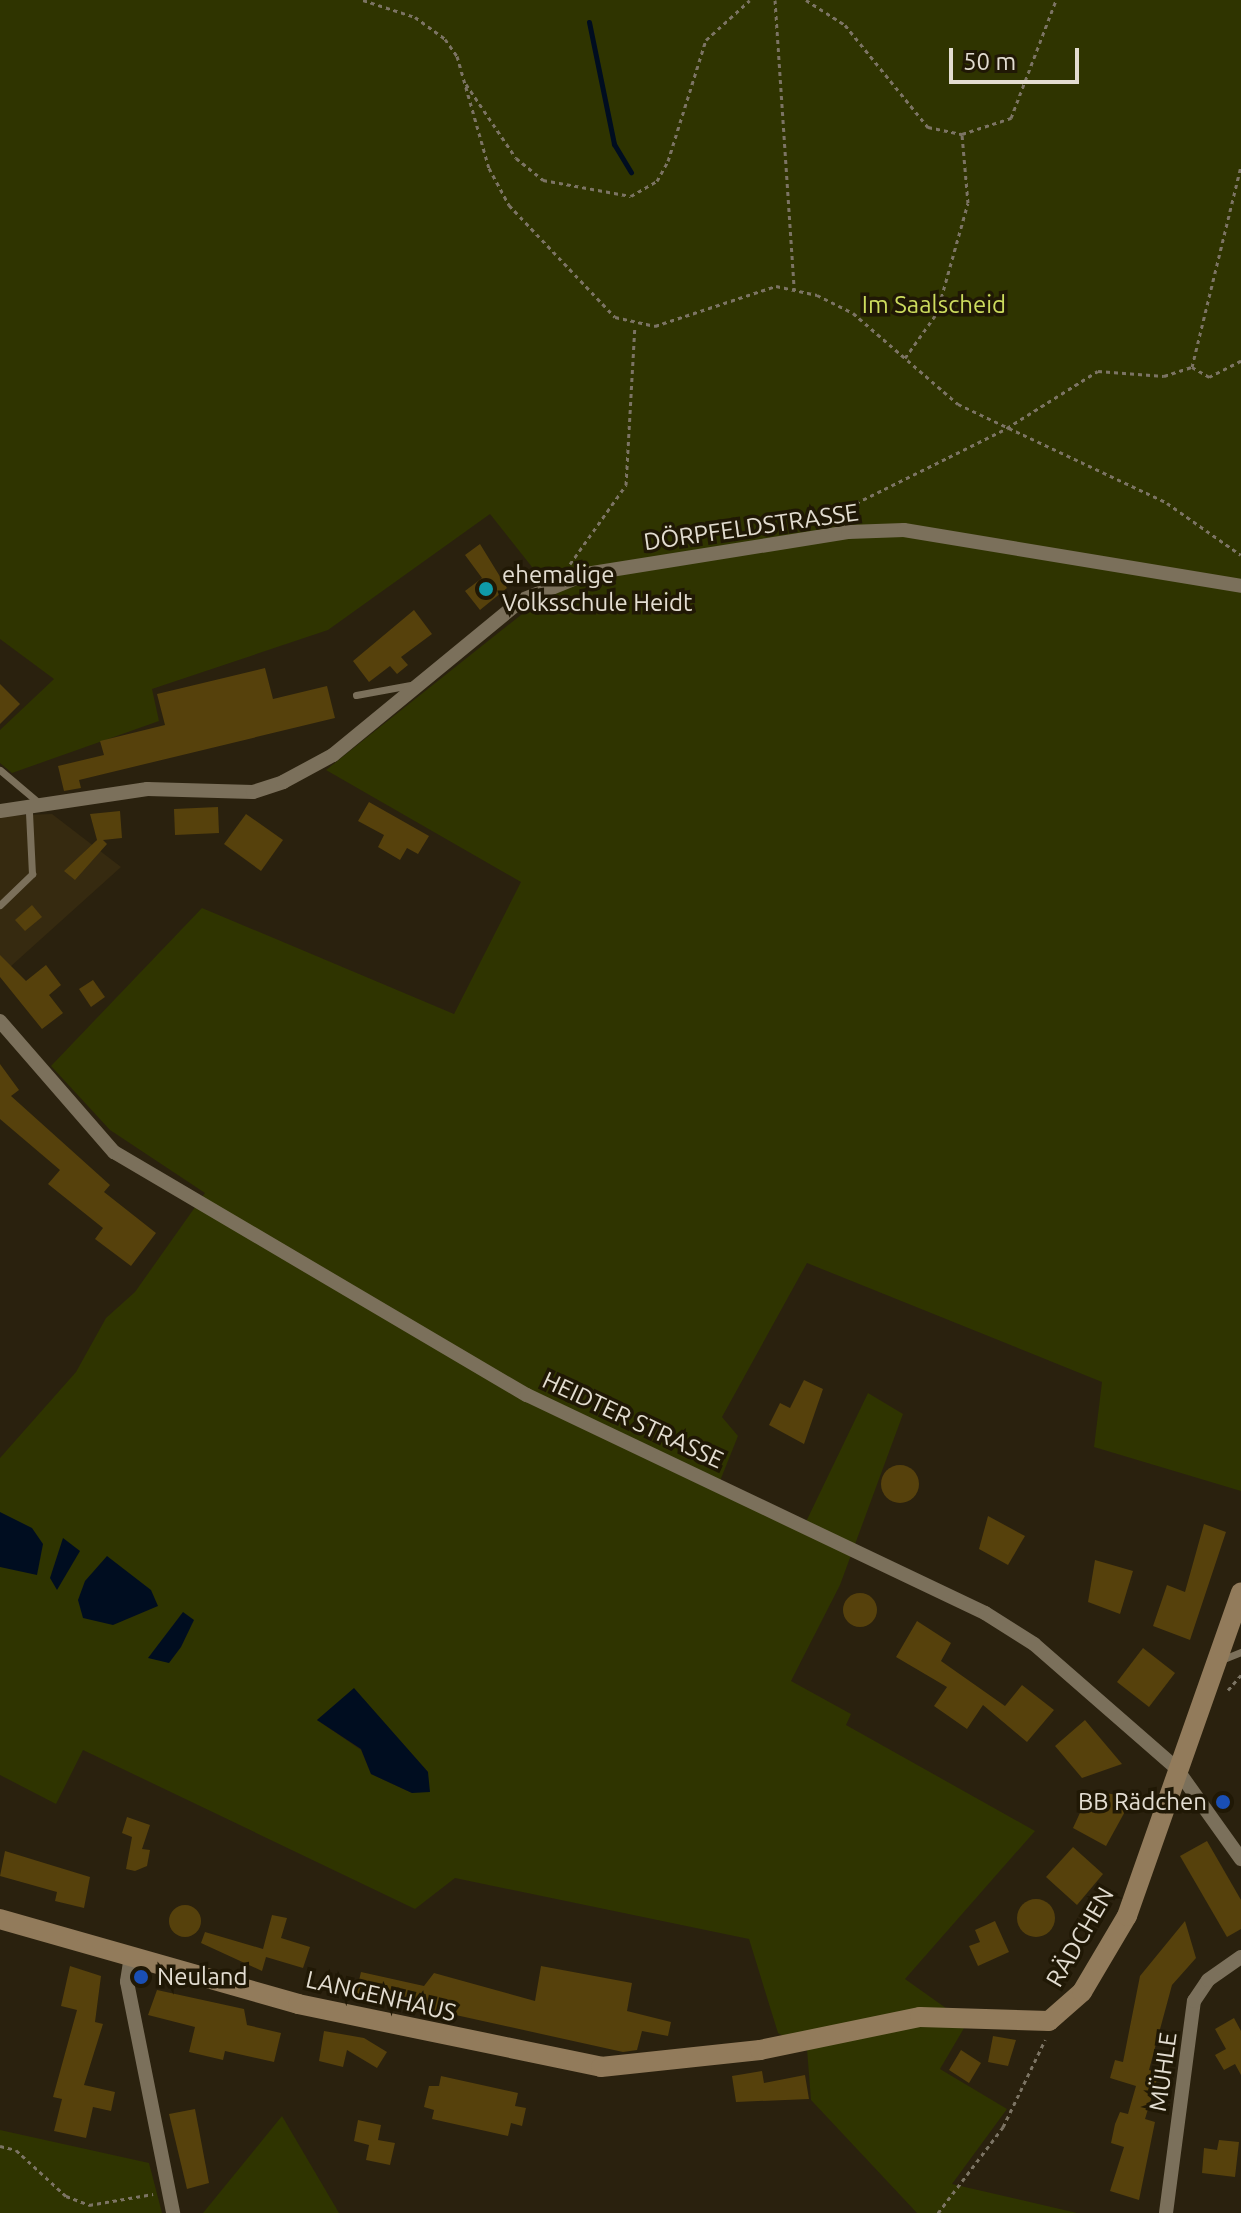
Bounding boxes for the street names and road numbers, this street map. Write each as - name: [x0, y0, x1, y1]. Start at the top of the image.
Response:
- street label: DÖRPFELDSTRASSE: [642, 498, 860, 556]
- street label: HEIDTER STRASSE: [538, 1365, 728, 1475]
- street label: RÄDCHEN: [1040, 1882, 1120, 1992]
- street label: LANGENHAUS: [303, 1965, 459, 2027]
- street label: MÜHLE: [1143, 2031, 1183, 2113]

